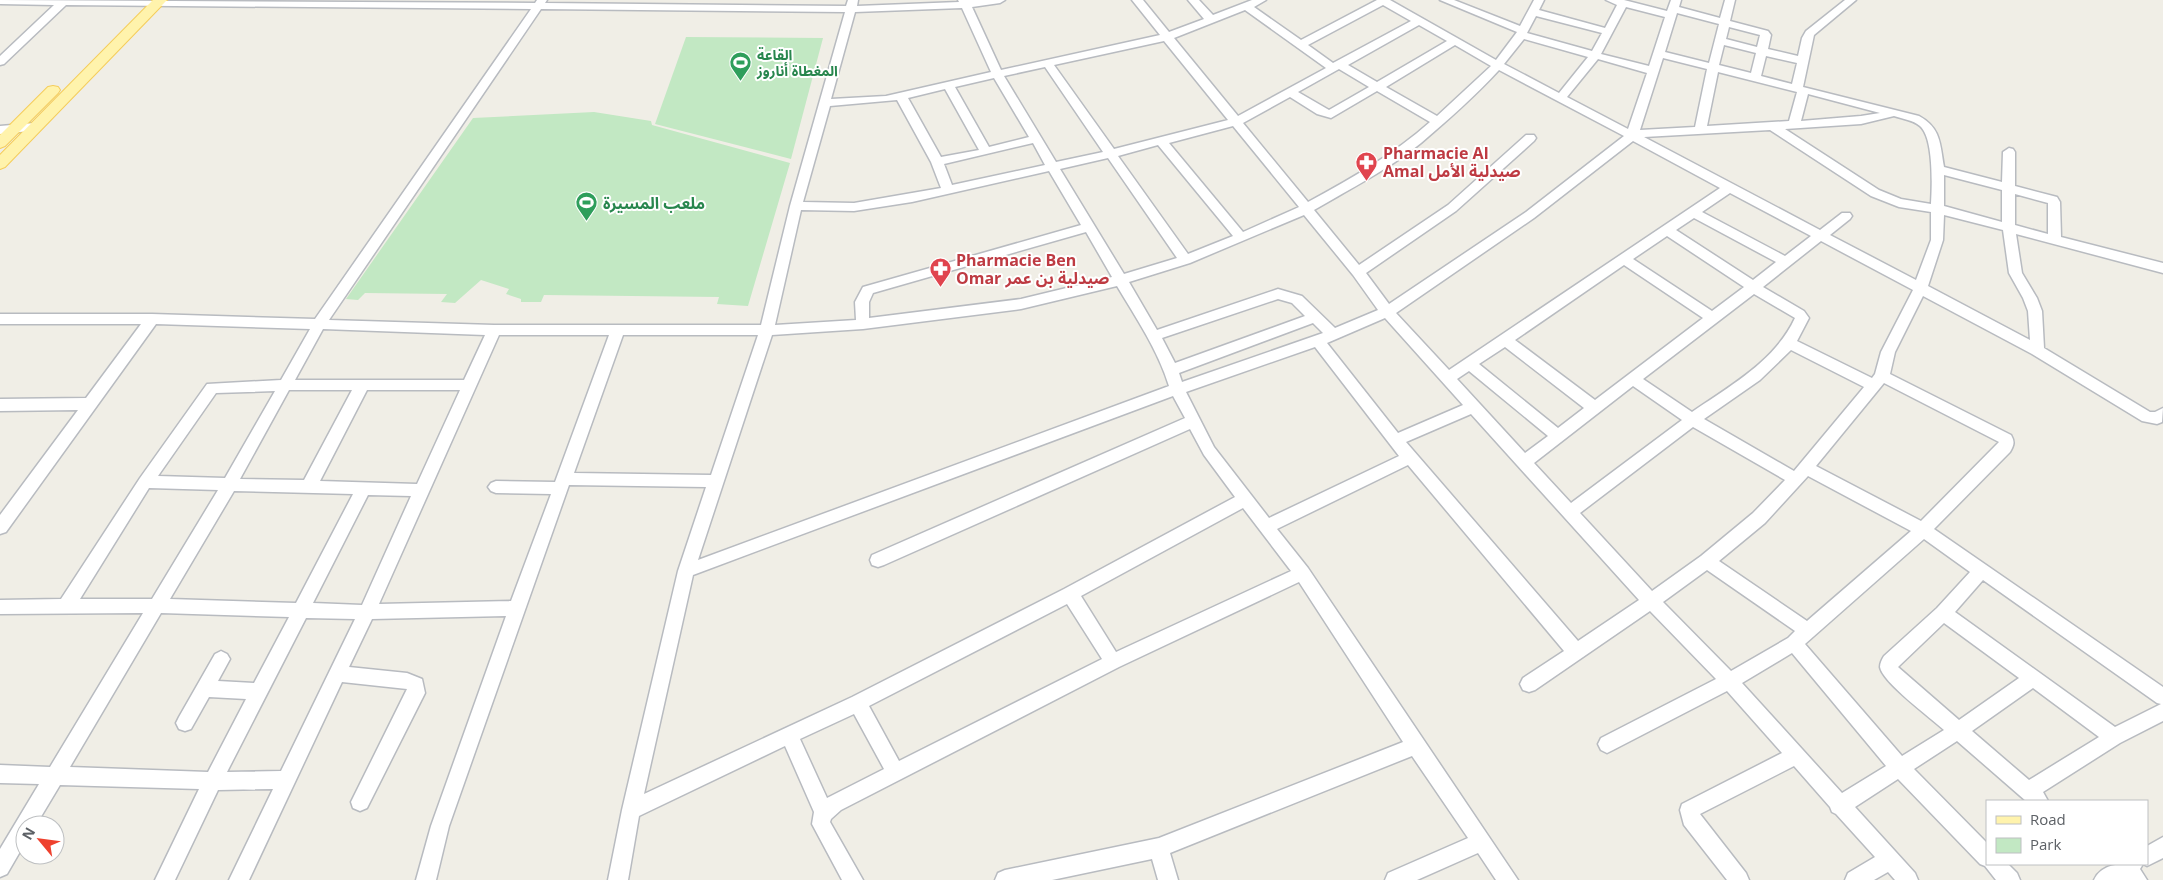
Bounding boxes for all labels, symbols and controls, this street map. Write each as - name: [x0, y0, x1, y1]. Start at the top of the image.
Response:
- place label: القاعة المغطاة أناروز: [756, 45, 838, 80]
- sports icon: القاعة المغطاة أناروز: [729, 50, 753, 81]
- place label: Pharmacie Al Amal صيدلية الأمل: [1383, 142, 1521, 182]
- pharmacy icon: Pharmacie Al Amal صيدلية الأمل: [1355, 150, 1379, 181]
- sports icon: ملعب المسيرة: [575, 191, 599, 222]
- place label: ملعب المسيرة: [603, 192, 705, 214]
- place label: Pharmacie Ben Omar صيدلية بن عمر: [956, 249, 1109, 289]
- pharmacy icon: Pharmacie Ben Omar صيدلية بن عمر: [928, 257, 952, 288]
- legend: [1986, 800, 2148, 865]
- text: Road: [2030, 809, 2066, 829]
- north arrow: [15, 815, 65, 865]
- text: N: [17, 824, 39, 843]
- text: Park: [2030, 834, 2061, 854]

